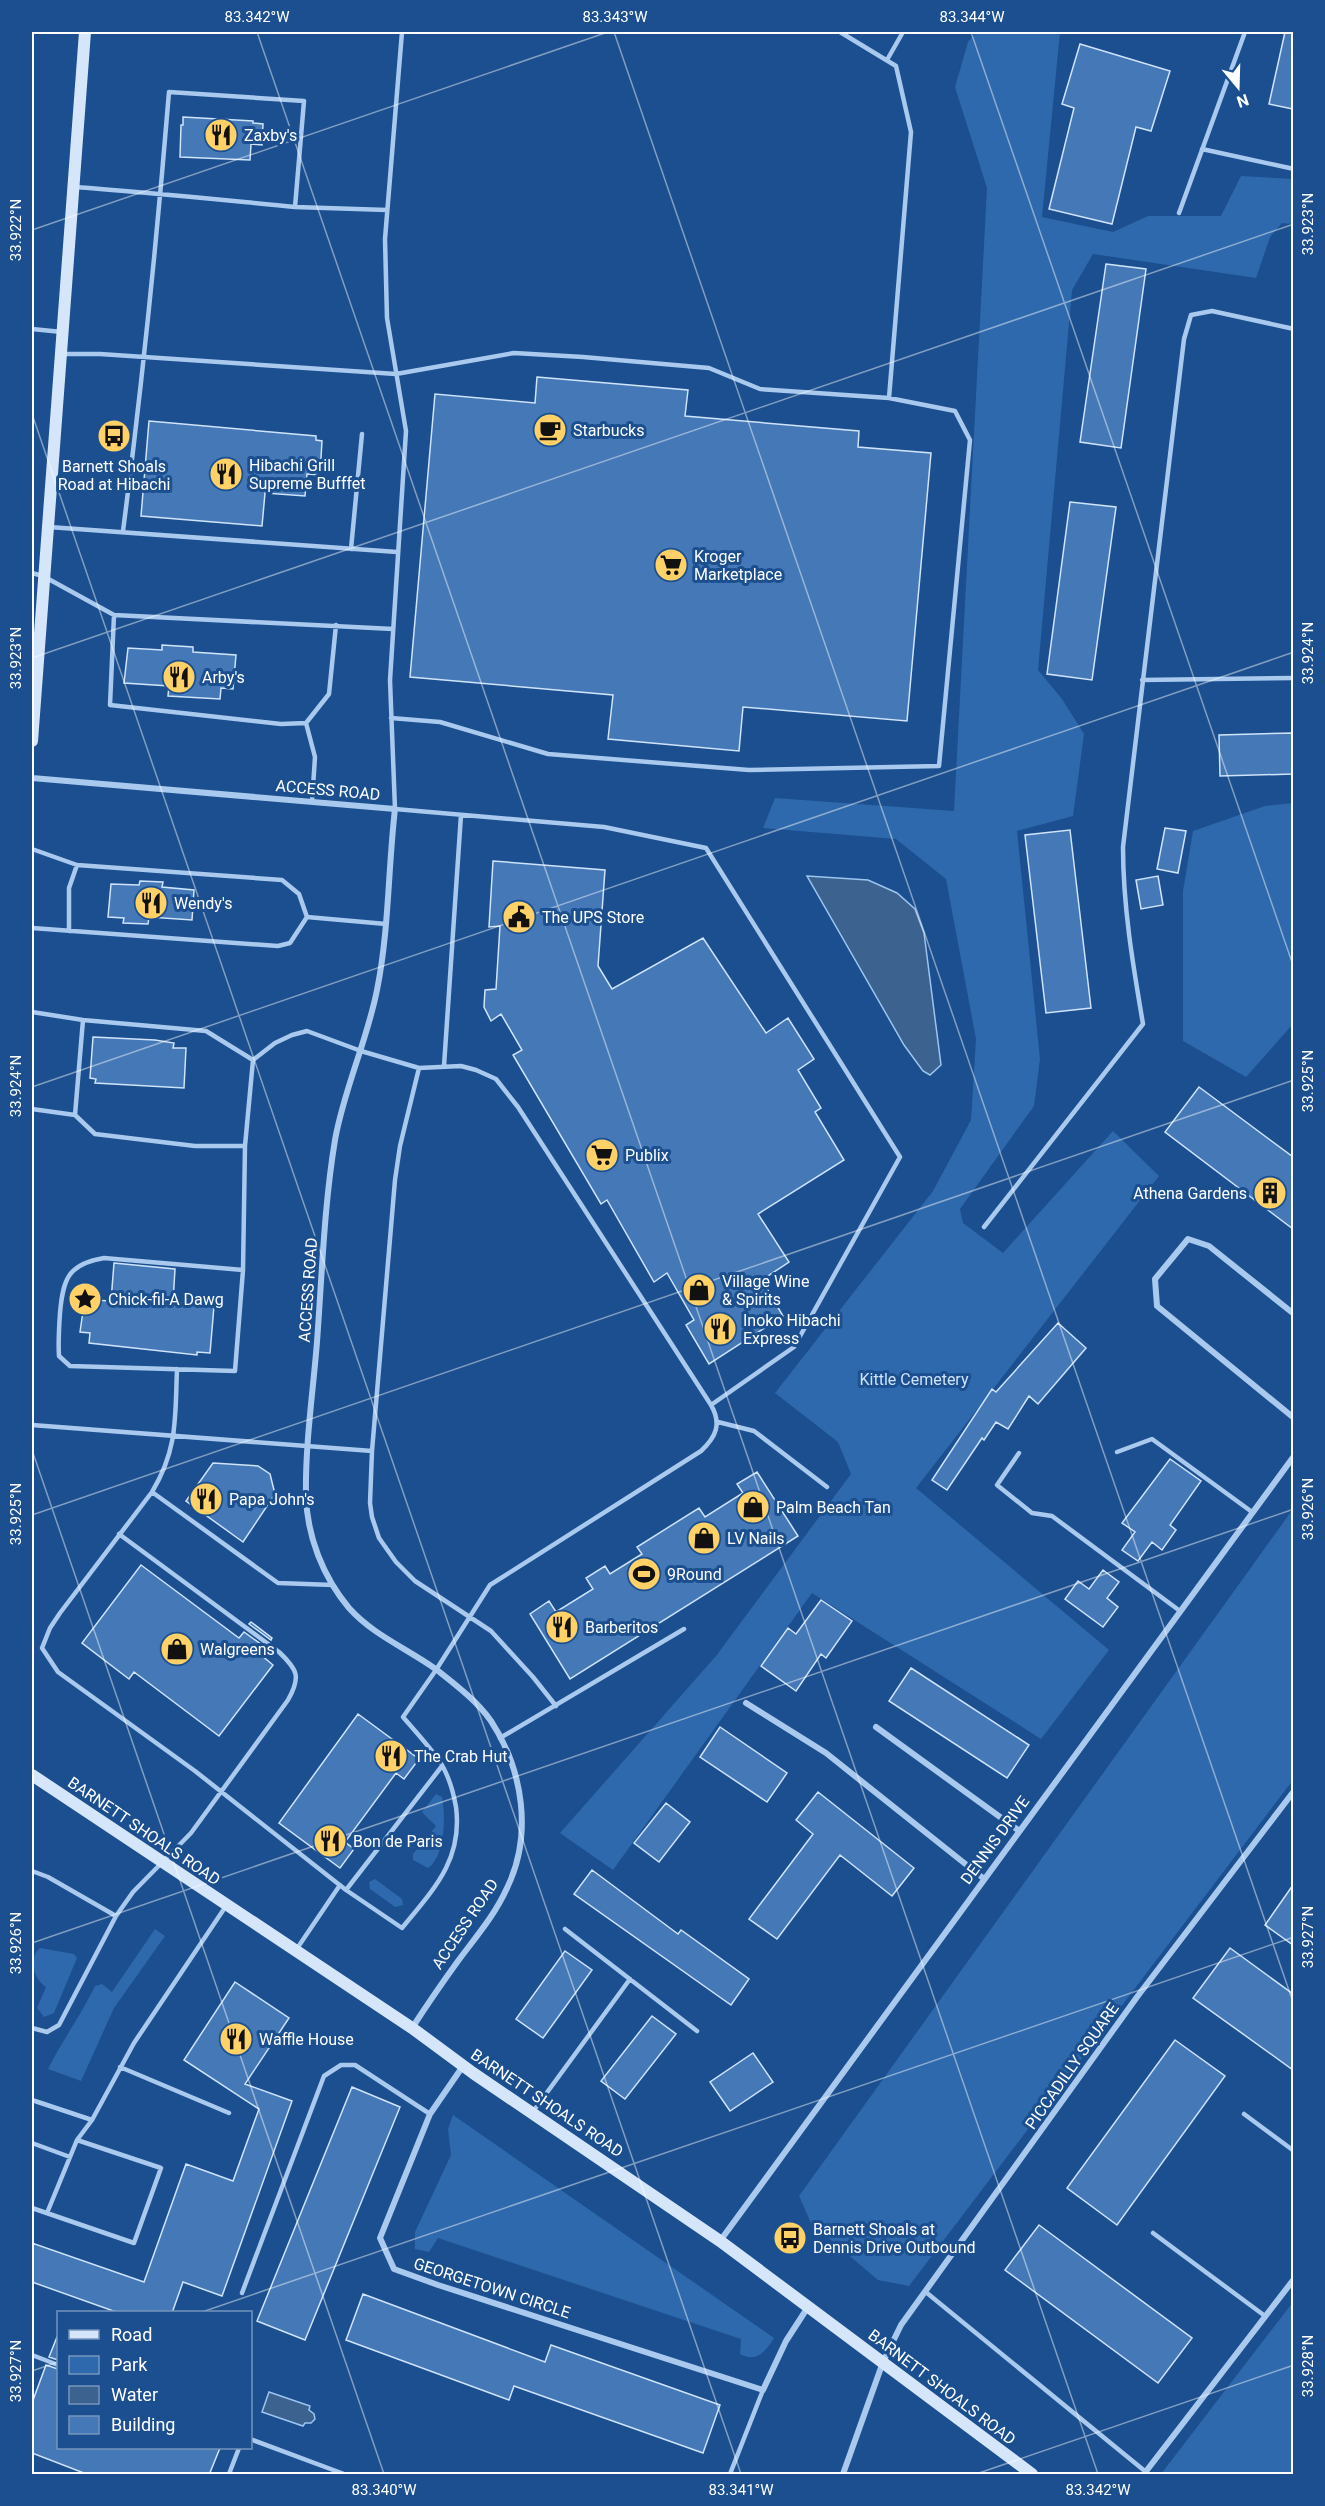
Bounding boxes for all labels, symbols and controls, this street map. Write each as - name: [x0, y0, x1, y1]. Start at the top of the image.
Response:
- text: 83.342°W: [224, 8, 290, 26]
- text: 83.343°W: [582, 8, 648, 26]
- text: 83.344°W: [939, 8, 1005, 26]
- north arrow: [1208, 57, 1268, 117]
- text: N: [1234, 90, 1251, 112]
- restaurant icon: Zaxby's: [203, 117, 239, 153]
- place label: Zaxby's: [244, 126, 297, 145]
- text: 33.923°N: [1299, 193, 1317, 255]
- text: 33.922°N: [7, 199, 25, 261]
- cafe icon: Starbucks: [532, 412, 568, 448]
- bus stop icon: Barnett Shoals Road at Hibachi: [96, 418, 132, 454]
- place label: Starbucks: [573, 421, 644, 440]
- restaurant icon: Hibachi Grill Supreme Bufffet: [208, 456, 244, 492]
- place label: Hibachi Grill Supreme Bufffet: [249, 456, 366, 493]
- place label: Barnett Shoals Road at Hibachi: [58, 457, 170, 494]
- supermarket icon: Kroger Marketplace: [653, 547, 689, 583]
- place label: Kroger Marketplace: [694, 547, 782, 584]
- text: 33.924°N: [1299, 622, 1317, 684]
- text: 33.923°N: [7, 627, 25, 689]
- restaurant icon: Arby's: [161, 659, 197, 695]
- place label: Arby's: [202, 668, 245, 687]
- street label: ACCESS ROAD: [275, 776, 381, 804]
- restaurant icon: Wendy's: [133, 885, 169, 921]
- place label: Wendy's: [174, 894, 232, 913]
- public building icon: The UPS Store: [501, 899, 537, 935]
- place label: The UPS Store: [542, 908, 644, 927]
- text: 33.925°N: [1299, 1050, 1317, 1112]
- text: 33.924°N: [7, 1055, 25, 1117]
- supermarket icon: Publix: [584, 1137, 620, 1173]
- place label: Publix: [625, 1146, 669, 1165]
- building icon: Athena Gardens: [1252, 1175, 1288, 1211]
- place label: Athena Gardens: [1133, 1184, 1247, 1203]
- street label: ACCESS ROAD: [295, 1237, 321, 1343]
- shop icon: Village Wine & Spirits: [681, 1272, 717, 1308]
- place label: Village Wine & Spirits: [722, 1272, 809, 1309]
- place icon: Chick-fil-A Dawg: [67, 1281, 103, 1317]
- place label: Chick-fil-A Dawg: [108, 1290, 224, 1309]
- restaurant icon: Inoko Hibachi Express: [702, 1311, 738, 1347]
- place label: Inoko Hibachi Express: [743, 1311, 841, 1348]
- park label: Kittle Cemetery: [859, 1370, 969, 1389]
- text: 33.926°N: [1299, 1478, 1317, 1540]
- restaurant icon: Papa John's: [188, 1481, 224, 1517]
- text: 33.925°N: [7, 1483, 25, 1545]
- shop icon: Palm Beach Tan: [735, 1489, 771, 1525]
- place label: Papa John's: [229, 1490, 315, 1509]
- place label: Palm Beach Tan: [776, 1498, 891, 1517]
- shop icon: LV Nails: [686, 1520, 722, 1556]
- place label: LV Nails: [727, 1529, 785, 1548]
- sports icon: 9Round: [626, 1556, 662, 1592]
- place label: 9Round: [667, 1565, 722, 1584]
- restaurant icon: Barberitos: [544, 1609, 580, 1645]
- place label: Barberitos: [585, 1618, 658, 1637]
- shop icon: Walgreens: [159, 1631, 195, 1667]
- place label: Walgreens: [200, 1640, 275, 1659]
- restaurant icon: The Crab Hut: [373, 1738, 409, 1774]
- place label: The Crab Hut: [414, 1747, 507, 1766]
- street label: BARNETT SHOALS ROAD: [64, 1773, 224, 1889]
- street label: DENNIS DRIVE: [957, 1792, 1033, 1888]
- restaurant icon: Bon de Paris: [312, 1823, 348, 1859]
- place label: Bon de Paris: [353, 1832, 443, 1851]
- street label: ACCESS ROAD: [428, 1875, 502, 1973]
- text: 33.927°N: [1299, 1906, 1317, 1968]
- text: 33.926°N: [7, 1912, 25, 1974]
- street label: PICCADILLY SQUARE: [1021, 1999, 1123, 2133]
- restaurant icon: Waffle House: [218, 2021, 254, 2057]
- place label: Waffle House: [259, 2030, 354, 2049]
- street label: BARNETT SHOALS ROAD: [467, 2045, 627, 2161]
- bus stop icon: Barnett Shoals at Dennis Drive Outbound: [772, 2220, 808, 2256]
- place label: Barnett Shoals at Dennis Drive Outbound: [813, 2220, 976, 2257]
- street label: GEORGETOWN CIRCLE: [411, 2254, 573, 2322]
- legend: [57, 2311, 252, 2449]
- text: Road: [111, 2324, 152, 2345]
- street label: BARNETT SHOALS ROAD: [865, 2325, 1019, 2449]
- text: 33.928°N: [1299, 2335, 1317, 2397]
- text: 33.927°N: [7, 2340, 25, 2402]
- text: Park: [111, 2354, 148, 2375]
- text: Water: [111, 2384, 158, 2405]
- text: Building: [111, 2414, 175, 2435]
- text: 83.340°W: [351, 2481, 417, 2499]
- text: 83.341°W: [708, 2481, 774, 2499]
- text: 83.342°W: [1065, 2481, 1131, 2499]

